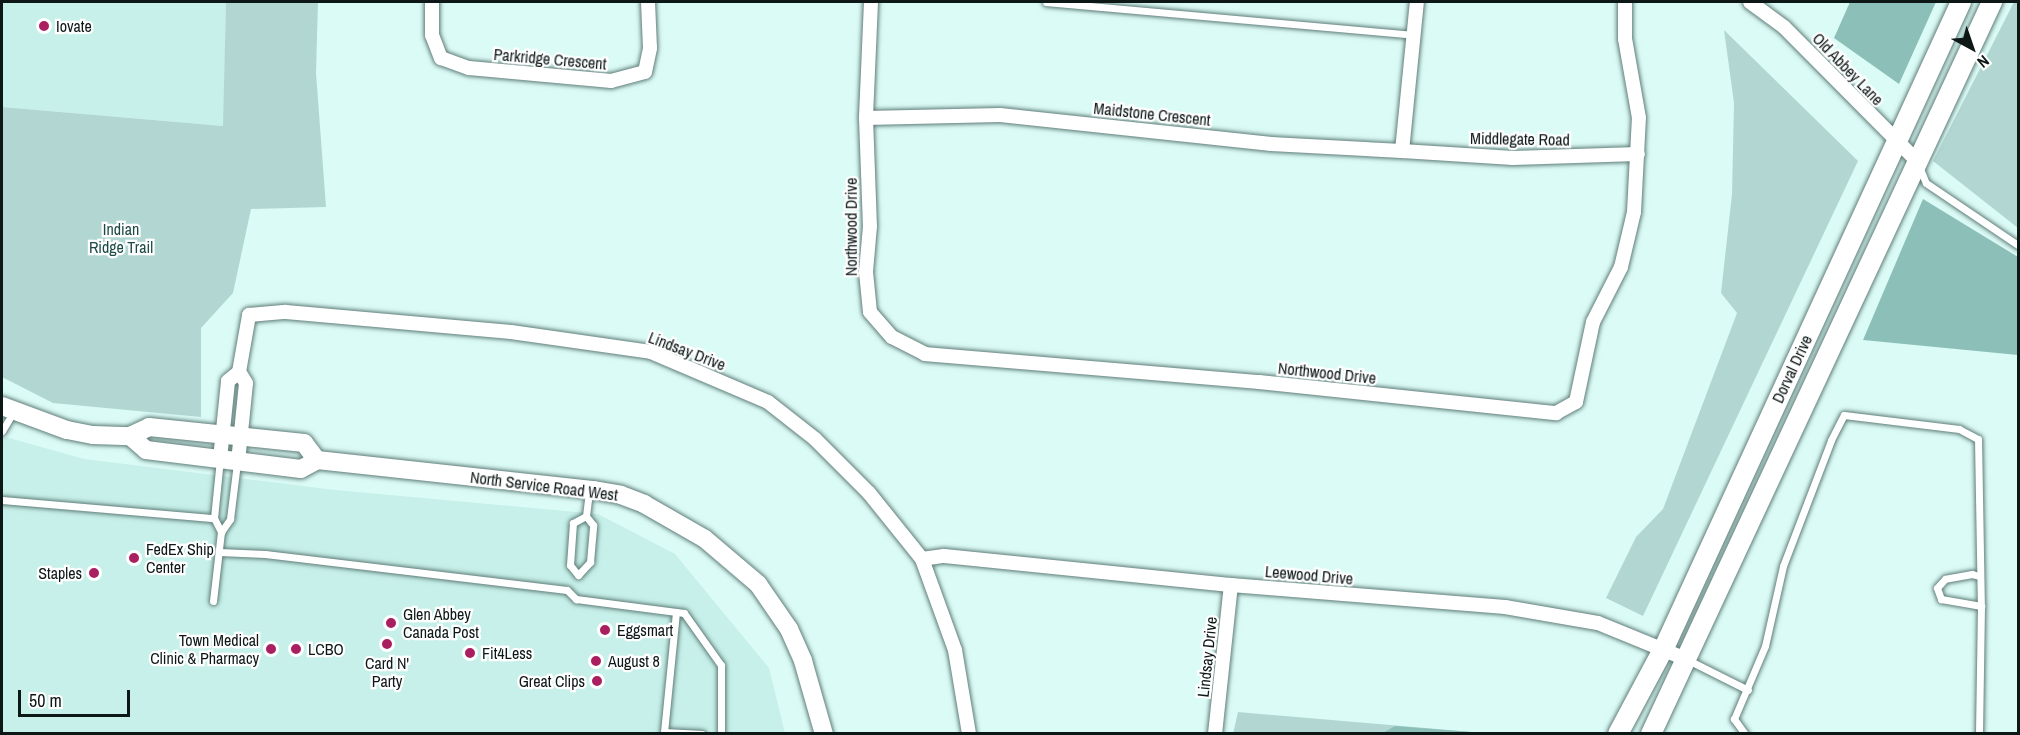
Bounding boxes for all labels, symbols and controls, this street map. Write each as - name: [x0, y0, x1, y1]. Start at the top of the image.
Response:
- place label: Iovate: [56, 16, 92, 36]
- north arrow: [1942, 18, 2002, 78]
- marker: Iovate: [37, 19, 51, 33]
- street label: Old Abbey Lane: [1808, 28, 1888, 110]
- street label: Parkridge Crescent: [493, 45, 607, 73]
- text: N: [1973, 50, 1994, 73]
- street label: Maidstone Crescent: [1093, 98, 1211, 130]
- street label: Middlegate Road: [1470, 129, 1570, 149]
- street label: Northwood Drive: [841, 178, 861, 276]
- park label: Indian Ridge Trail: [89, 219, 153, 257]
- street label: Lindsay Drive: [646, 328, 728, 374]
- street label: Dorval Drive: [1768, 332, 1816, 406]
- street label: Northwood Drive: [1277, 358, 1377, 388]
- street label: North Service Road West: [469, 467, 619, 505]
- place label: FedEx Ship Center: [146, 539, 214, 577]
- marker: FedEx Ship Center: [127, 551, 141, 565]
- street label: Leewood Drive: [1264, 562, 1354, 588]
- place label: Staples: [38, 563, 82, 583]
- marker: Staples: [87, 566, 101, 580]
- place label: Glen Abbey Canada Post: [403, 604, 479, 642]
- marker: Glen Abbey Canada Post: [384, 616, 398, 630]
- street label: Lindsay Drive: [1193, 616, 1221, 698]
- place label: Eggsmart: [617, 620, 673, 640]
- marker: Eggsmart: [598, 623, 612, 637]
- place label: Town Medical Clinic & Pharmacy: [150, 630, 259, 668]
- marker: Card N' Party: [380, 637, 394, 651]
- place label: LCBO: [308, 639, 344, 659]
- marker: Town Medical Clinic & Pharmacy: [264, 642, 278, 656]
- marker: LCBO: [289, 642, 303, 656]
- place label: Fit4Less: [482, 643, 532, 663]
- marker: Fit4Less: [463, 646, 477, 660]
- place label: August 8: [608, 651, 660, 671]
- place label: Card N' Party: [365, 653, 409, 691]
- marker: August 8: [589, 654, 603, 668]
- place label: Great Clips: [519, 671, 585, 691]
- marker: Great Clips: [590, 674, 604, 688]
- scale bar: [21, 678, 134, 716]
- text: 50 m: [29, 688, 62, 713]

